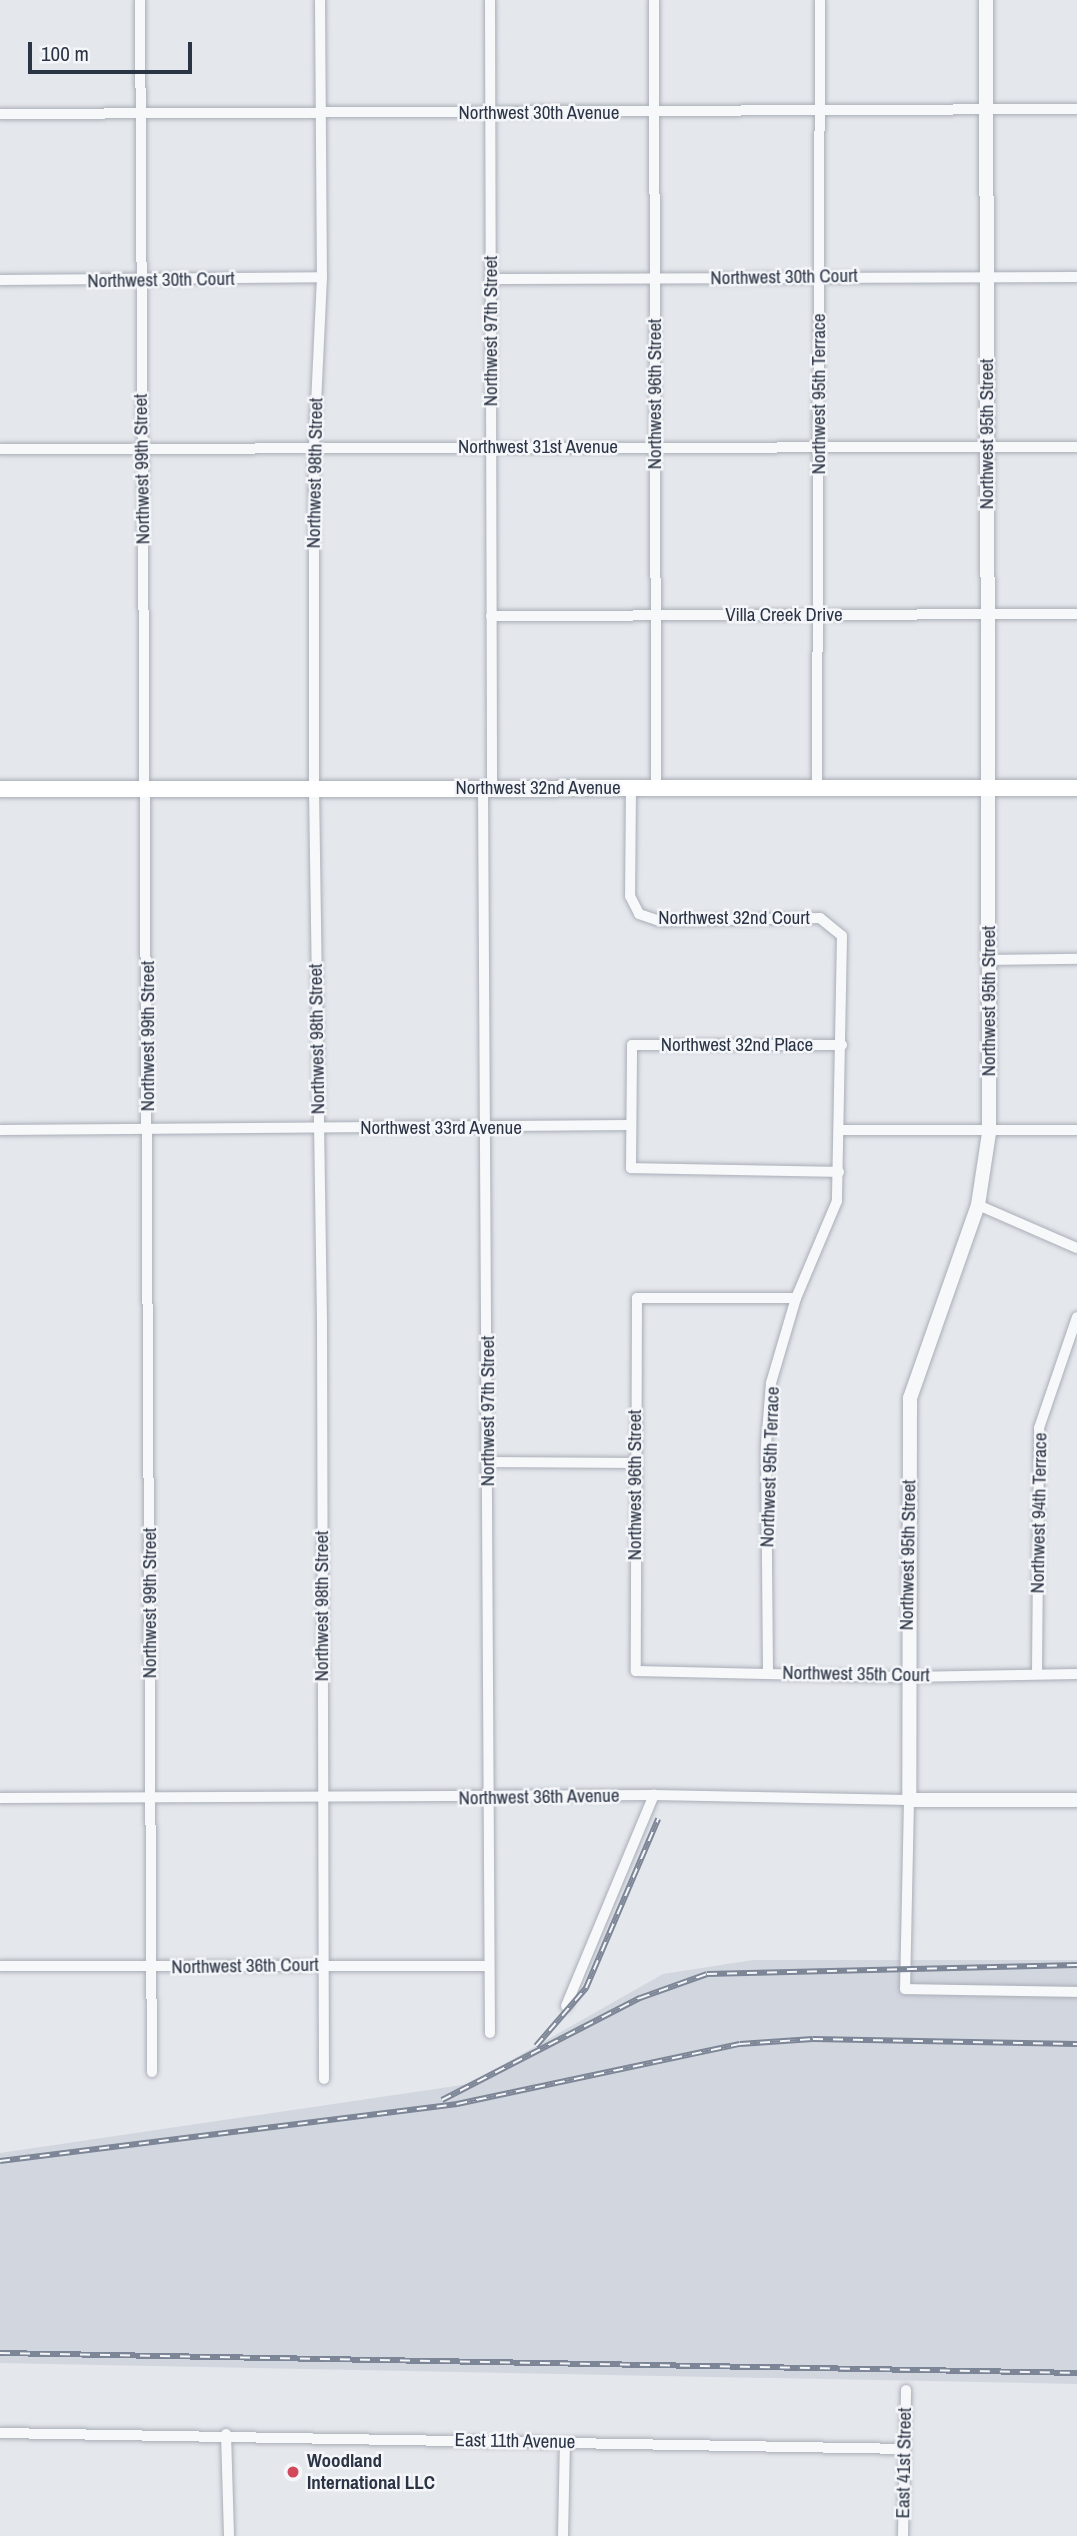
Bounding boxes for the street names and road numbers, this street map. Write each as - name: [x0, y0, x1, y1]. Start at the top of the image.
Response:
- street label: Northwest 30th Avenue: [458, 102, 620, 124]
- street label: Northwest 97th Street: [480, 256, 502, 406]
- street label: Northwest 30th Court: [710, 264, 858, 290]
- street label: Northwest 30th Court: [87, 267, 235, 293]
- street label: Northwest 95th Terrace: [808, 313, 830, 475]
- street label: Northwest 96th Street: [644, 319, 666, 469]
- street label: Northwest 95th Street: [976, 359, 998, 509]
- street label: Northwest 99th Street: [129, 393, 155, 545]
- street label: Northwest 98th Street: [302, 397, 328, 549]
- street label: Northwest 31st Avenue: [458, 436, 618, 458]
- street label: Villa Creek Drive: [725, 604, 843, 626]
- street label: Northwest 32nd Avenue: [455, 777, 621, 799]
- street label: Northwest 32nd Court: [658, 907, 810, 929]
- street label: Northwest 95th Street: [978, 926, 1000, 1076]
- street label: Northwest 99th Street: [137, 961, 159, 1111]
- street label: Northwest 98th Street: [304, 963, 330, 1115]
- street label: Northwest 32nd Place: [661, 1034, 813, 1056]
- street label: Northwest 33rd Avenue: [360, 1117, 522, 1139]
- street label: Northwest 97th Street: [477, 1336, 499, 1486]
- street label: Northwest 95th Terrace: [756, 1386, 784, 1548]
- street label: Northwest 96th Street: [624, 1410, 646, 1560]
- street label: Northwest 94th Terrace: [1026, 1432, 1052, 1594]
- street label: Northwest 95th Street: [895, 1479, 921, 1631]
- street label: Northwest 99th Street: [139, 1528, 161, 1678]
- street label: Northwest 98th Street: [311, 1531, 333, 1681]
- street label: Northwest 35th Court: [782, 1661, 930, 1687]
- street label: Northwest 36th Avenue: [458, 1784, 620, 1810]
- street label: Northwest 36th Court: [171, 1953, 319, 1979]
- street label: East 41st Street: [892, 2407, 916, 2519]
- street label: East 11th Avenue: [454, 2429, 576, 2453]

